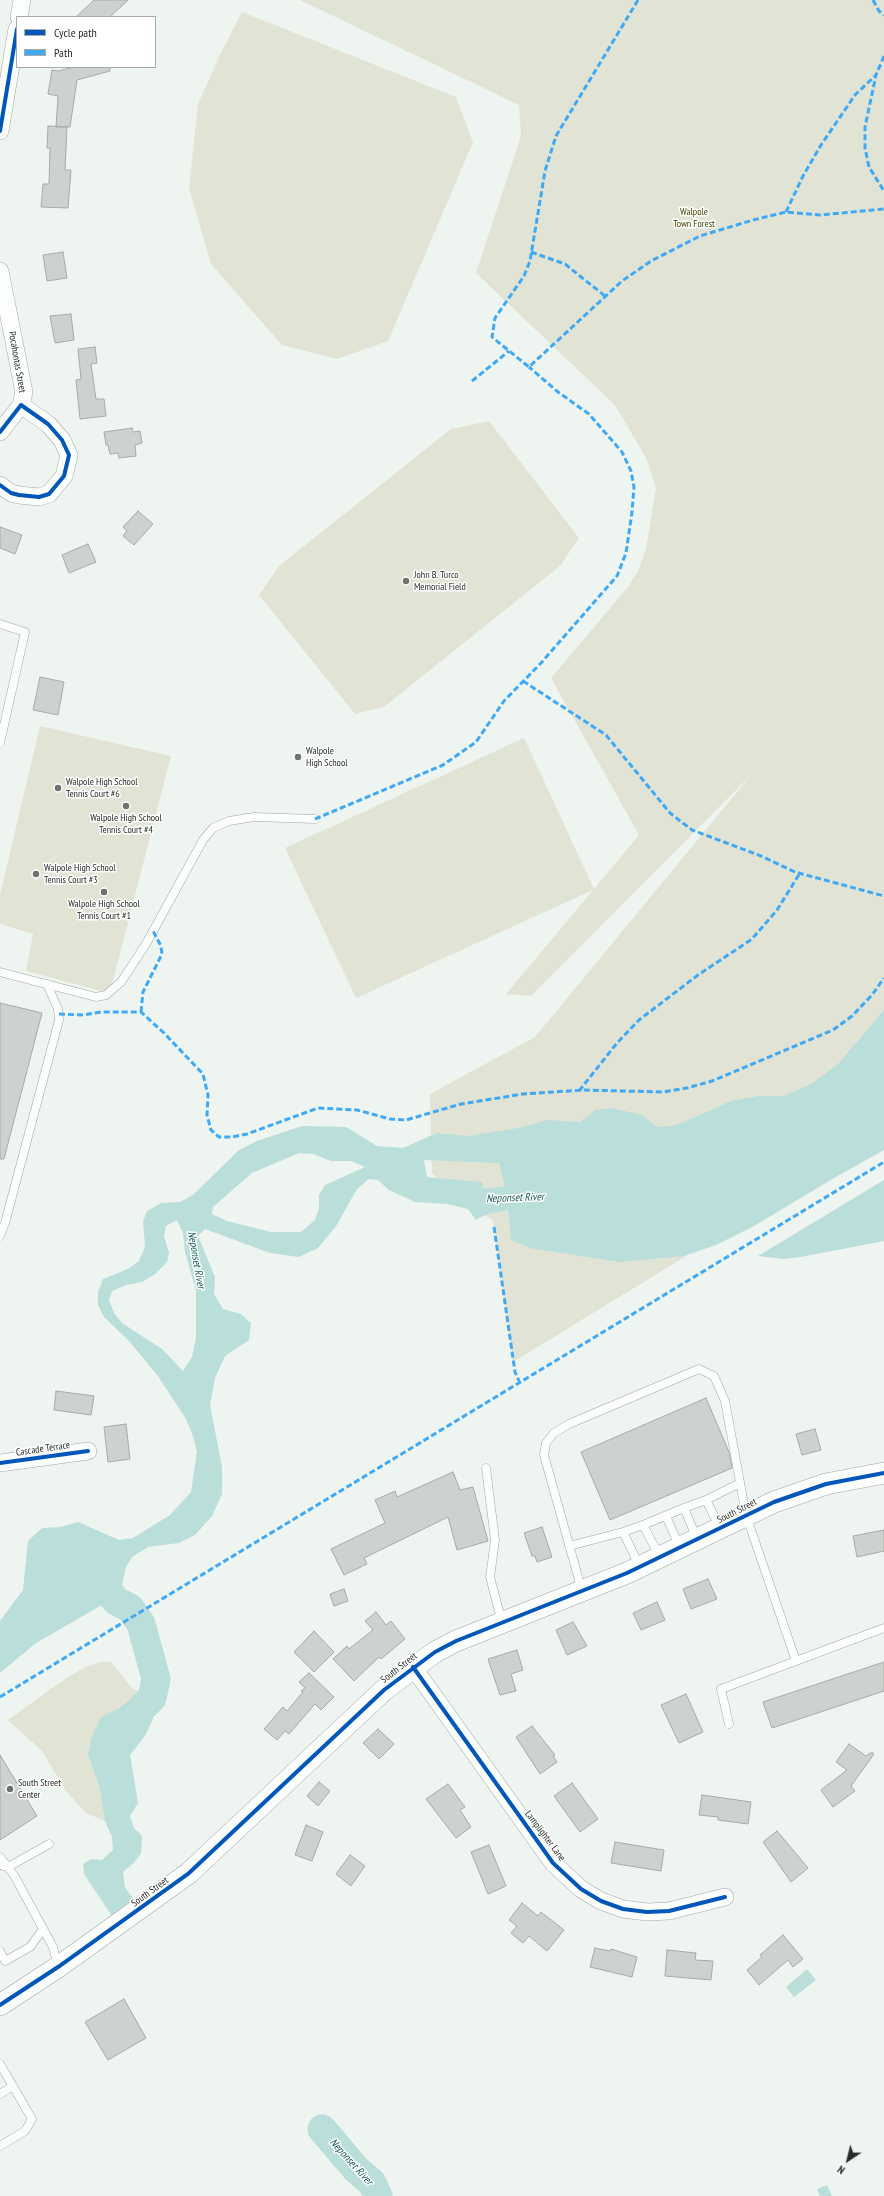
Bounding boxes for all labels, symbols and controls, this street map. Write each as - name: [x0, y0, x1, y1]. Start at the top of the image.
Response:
- legend: [16, 16, 156, 68]
- text: Cycle path: [54, 25, 97, 40]
- text: Path: [54, 45, 72, 60]
- park label: Walpole Town Forest: [673, 206, 715, 230]
- street label: Pocahontas Street: [6, 330, 28, 394]
- place label: John B. Turco Memorial Field: [414, 569, 466, 592]
- marker: John B. Turco Memorial Field: [401, 576, 411, 586]
- place label: Walpole High School: [306, 745, 348, 768]
- marker: Walpole High School: [293, 752, 303, 762]
- place label: Walpole High School Tennis Court #6: [66, 776, 138, 800]
- marker: Walpole High School Tennis Court #6: [53, 783, 63, 793]
- marker: Walpole High School Tennis Court #4: [121, 801, 131, 811]
- place label: Walpole High School Tennis Court #4: [90, 812, 162, 836]
- place label: Walpole High School Tennis Court #3: [44, 862, 116, 886]
- marker: Walpole High School Tennis Court #3: [31, 869, 41, 879]
- marker: Walpole High School Tennis Court #1: [99, 887, 109, 897]
- place label: Walpole High School Tennis Court #1: [68, 898, 140, 922]
- water label: Neponset River: [486, 1190, 544, 1206]
- water label: Neponset River: [184, 1230, 208, 1290]
- street label: Cascade Terrace: [15, 1439, 71, 1459]
- street label: South Street: [715, 1496, 759, 1526]
- street label: South Street: [378, 1650, 420, 1686]
- place label: South Street Center: [18, 1777, 61, 1800]
- marker: South Street Center: [5, 1784, 15, 1794]
- street label: Lamplighter Lane: [522, 1808, 568, 1864]
- street label: South Street: [129, 1875, 171, 1909]
- water label: Neponset River: [327, 2136, 375, 2188]
- north arrow: [828, 2140, 868, 2180]
- text: N: [835, 2162, 848, 2177]

